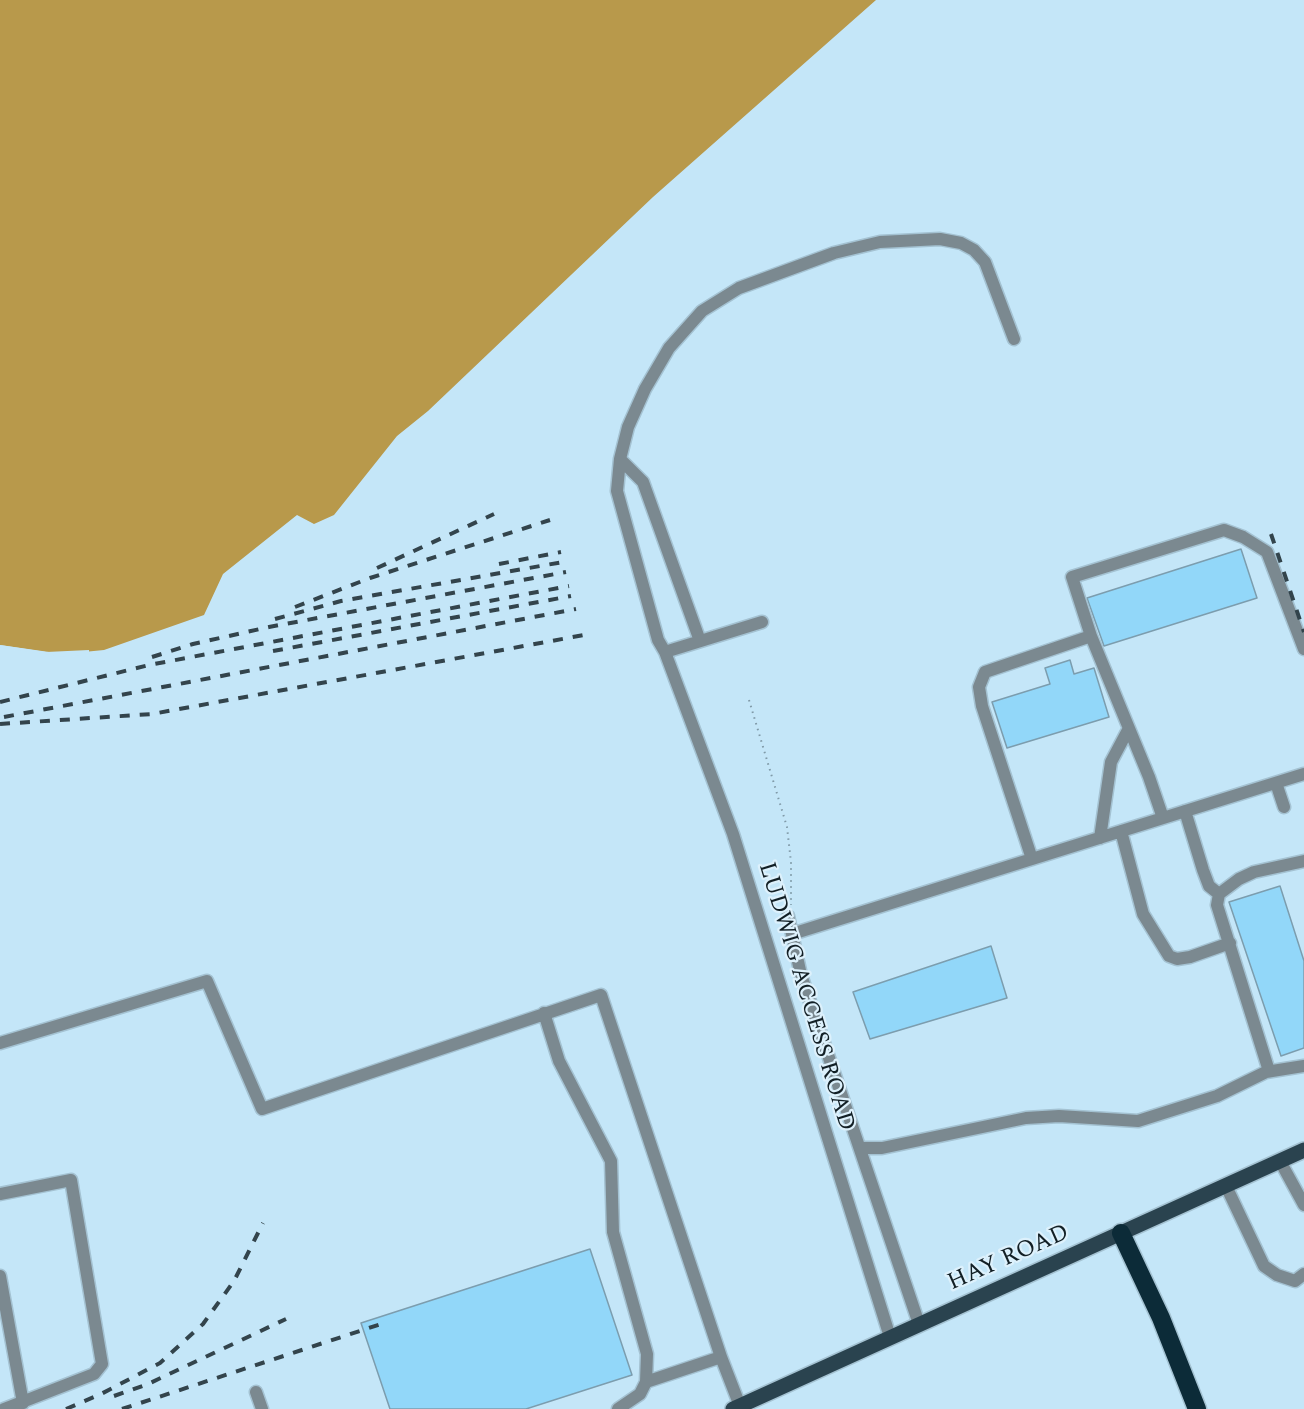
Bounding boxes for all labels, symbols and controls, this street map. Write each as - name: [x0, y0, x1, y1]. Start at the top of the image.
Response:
- street label: LUDWIG ACCESS ROAD: [750, 859, 860, 1135]
- street label: HAY ROAD: [944, 1219, 1074, 1299]

